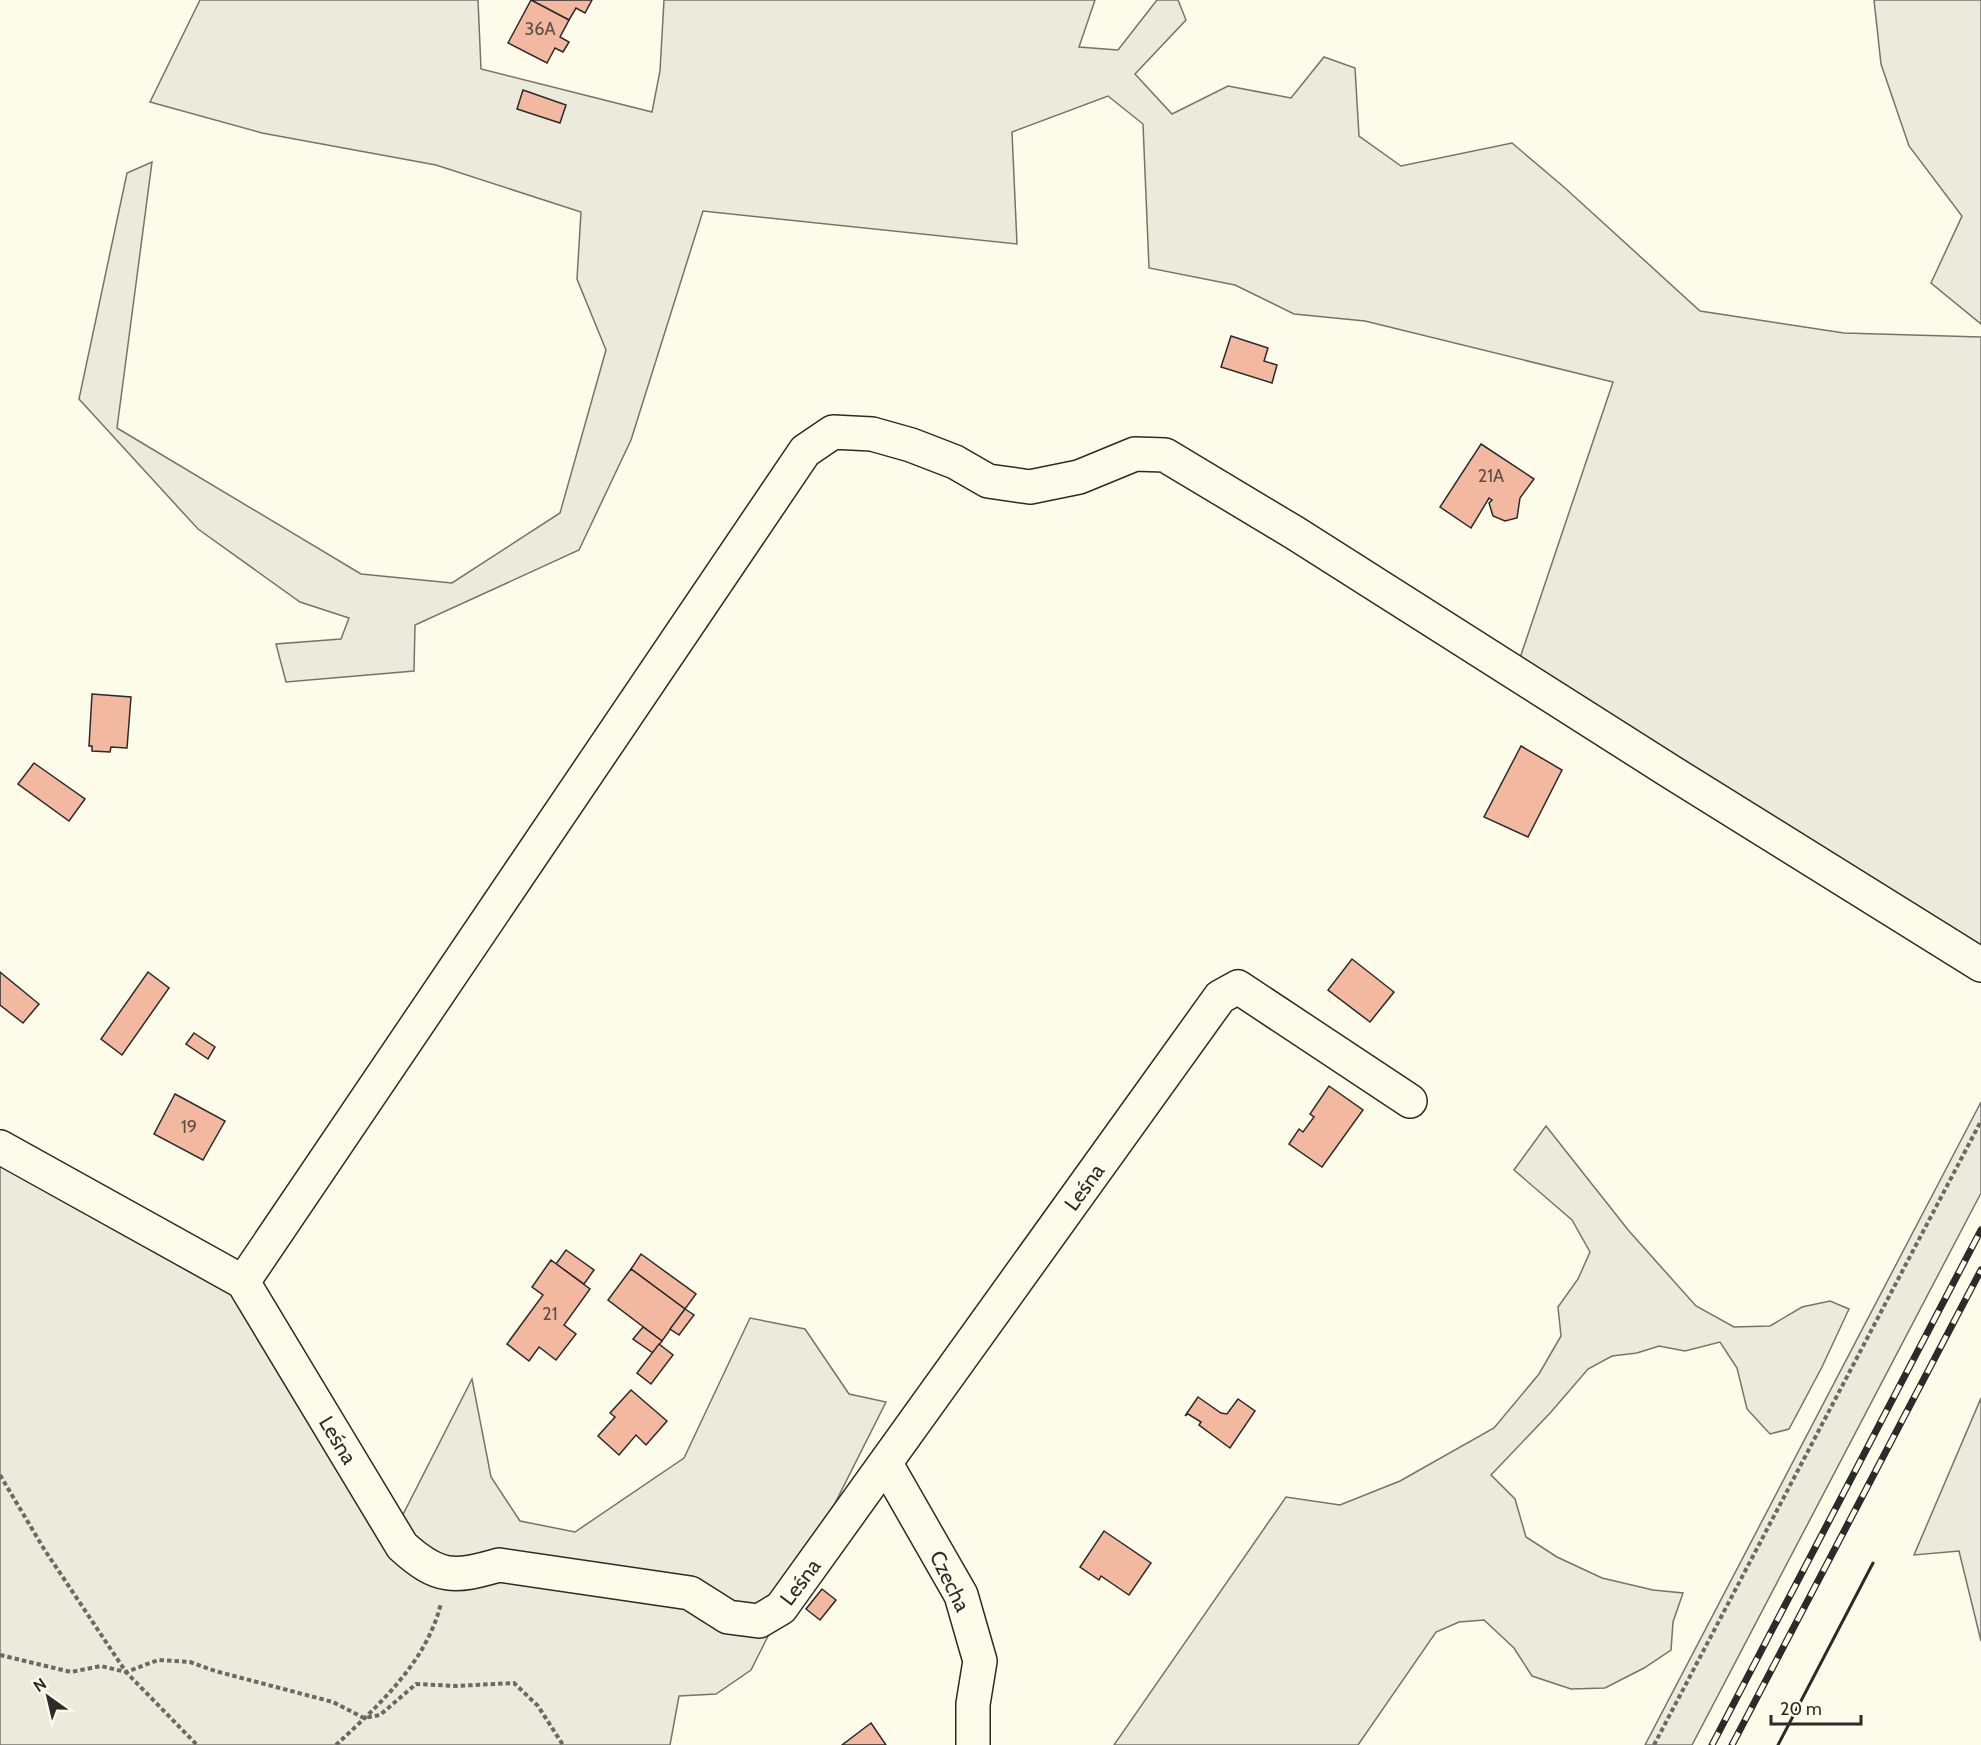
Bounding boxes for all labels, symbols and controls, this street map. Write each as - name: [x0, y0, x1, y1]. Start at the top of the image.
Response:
- house number: 36A: [524, 18, 556, 40]
- house number: 21A: [1478, 465, 1504, 487]
- house number: 19: [181, 1116, 197, 1138]
- street label: Leśna: [1059, 1159, 1109, 1215]
- house number: 21: [542, 1303, 558, 1325]
- street label: Leśna: [314, 1411, 362, 1469]
- street label: Czecha: [925, 1547, 975, 1615]
- street label: Leśna: [774, 1554, 826, 1610]
- north arrow: [18, 1667, 78, 1727]
- text: N: [30, 1674, 50, 1696]
- scale bar: [1771, 1688, 1861, 1726]
- text: 20 m: [1780, 1698, 1822, 1720]

